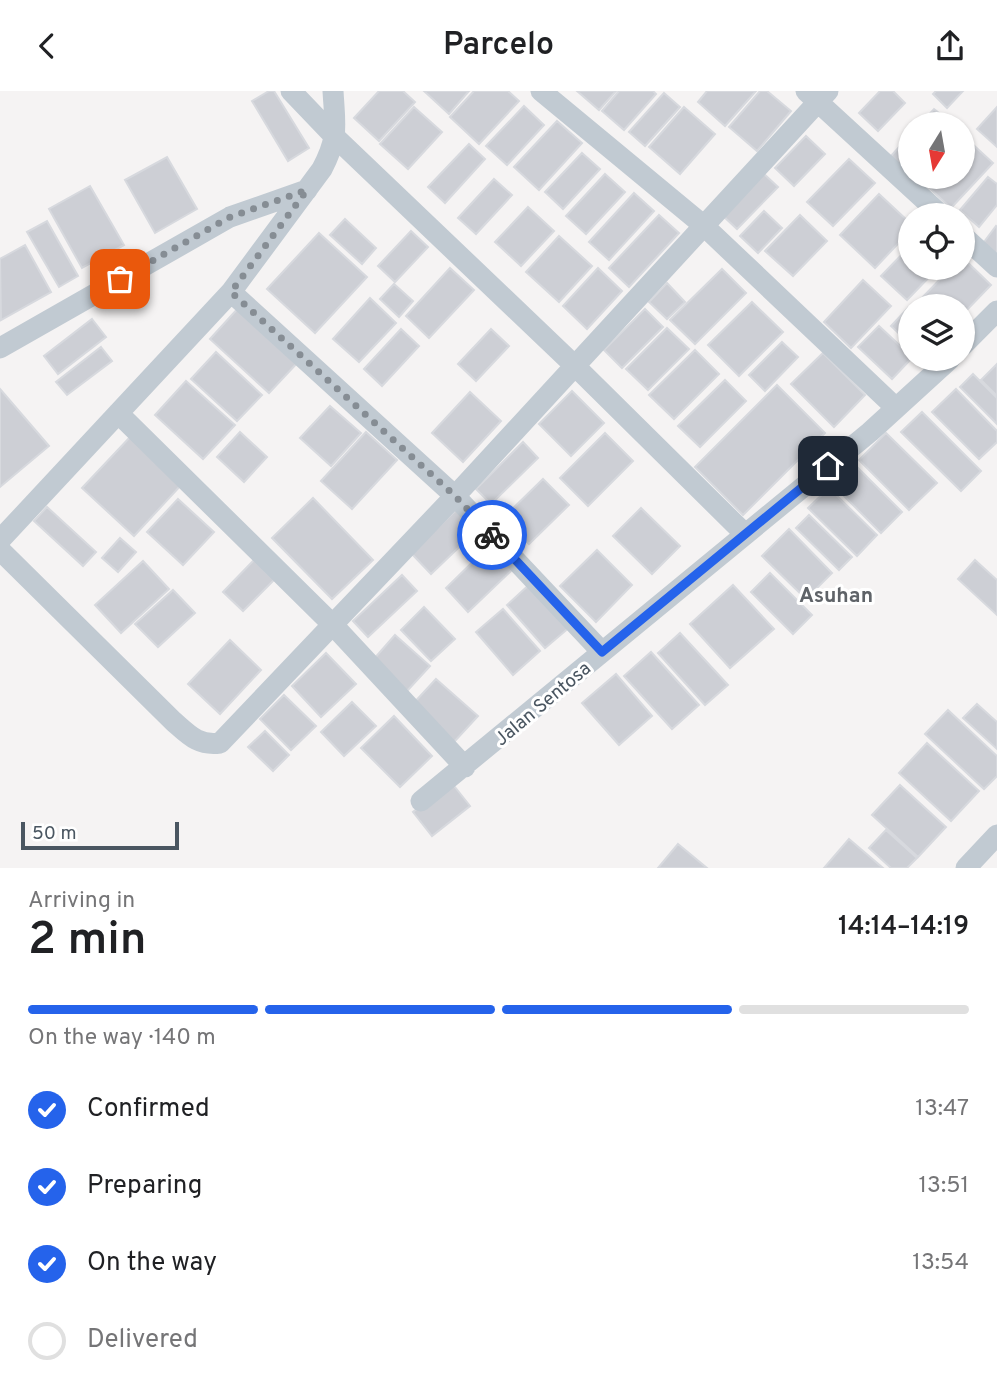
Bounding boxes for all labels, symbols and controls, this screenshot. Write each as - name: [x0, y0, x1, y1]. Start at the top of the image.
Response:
- text: Parcelo: [443, 26, 554, 66]
- icon: back: [28, 27, 66, 65]
- icon: share: [931, 27, 969, 65]
- north arrow: [898, 112, 975, 189]
- map controls: [898, 112, 975, 371]
- button: locate: [898, 203, 975, 280]
- pin: [90, 249, 150, 309]
- icon: bag: [101, 260, 139, 298]
- button: layers: [898, 294, 975, 371]
- pin: [798, 436, 858, 496]
- icon: home: [809, 447, 847, 485]
- courier: [457, 500, 527, 570]
- icon: bike: [473, 516, 511, 554]
- district label: Asuhan: [799, 583, 873, 610]
- street label: Jalan Sentosa: [490, 657, 596, 752]
- scale bar: [21, 819, 178, 851]
- text: 50 m: [32, 822, 77, 846]
- text: Arriving in: [28, 887, 135, 916]
- text: 14:14–14:19: [838, 911, 969, 944]
- text: 2 min: [28, 912, 147, 971]
- text: On the way · 140 m: [28, 1024, 216, 1053]
- icon: check: [28, 1091, 66, 1129]
- text: Confirmed: [87, 1093, 210, 1126]
- text: 13:47: [915, 1095, 969, 1124]
- icon: check: [28, 1168, 66, 1206]
- text: Preparing: [87, 1170, 202, 1203]
- text: 13:51: [919, 1172, 969, 1201]
- icon: check: [28, 1245, 66, 1283]
- text: On the way: [87, 1247, 217, 1280]
- text: 13:54: [912, 1249, 969, 1278]
- text: Delivered: [87, 1324, 198, 1357]

